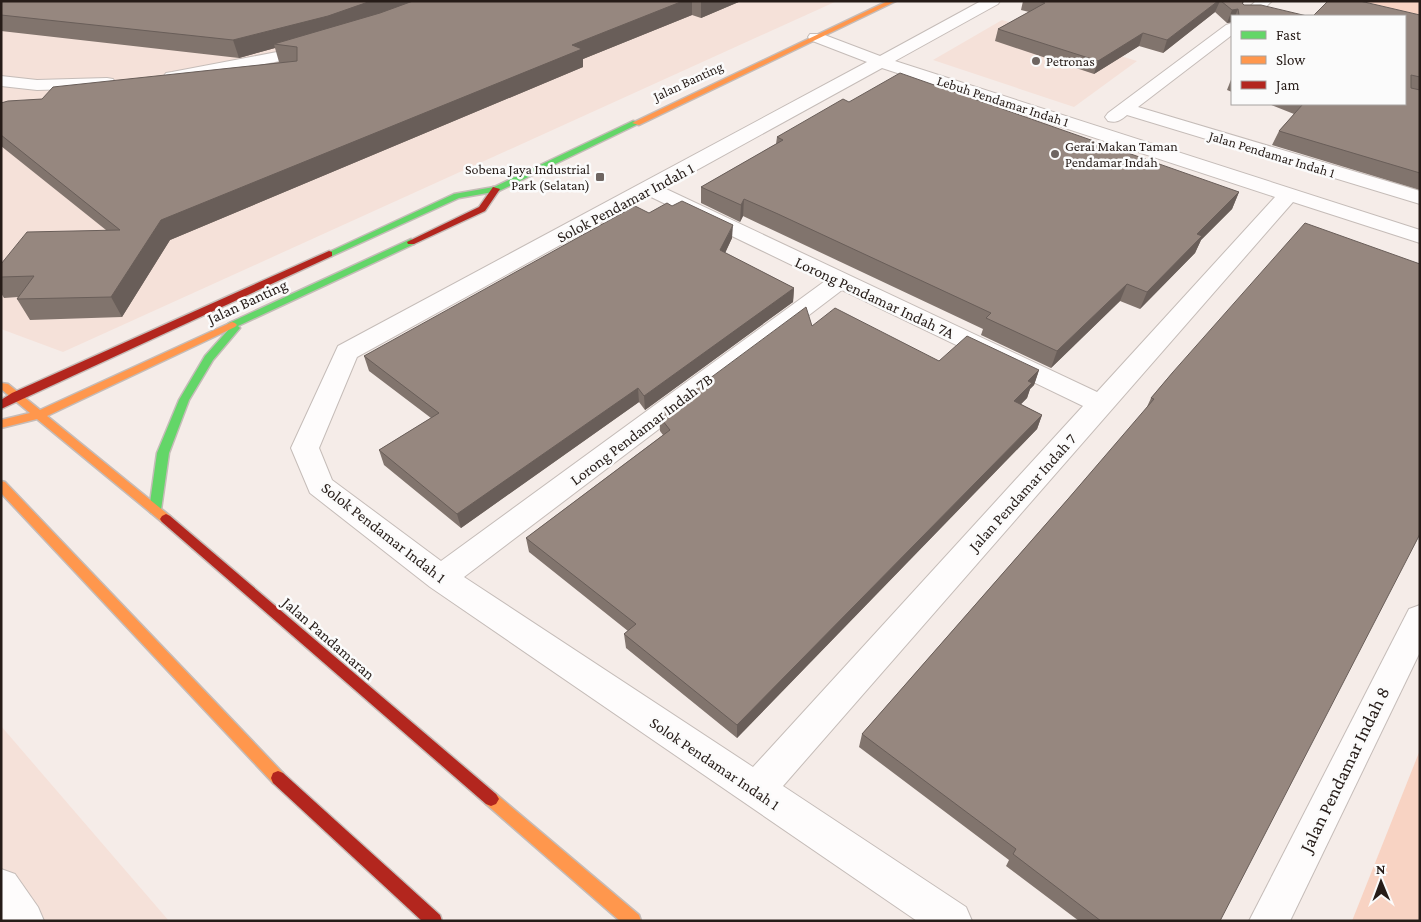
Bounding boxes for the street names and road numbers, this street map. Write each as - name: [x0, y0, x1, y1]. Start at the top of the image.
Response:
- street label: Jalan Banting: [649, 58, 726, 105]
- street label: Lebuh Pendamar Indah 1: [935, 72, 1071, 130]
- street label: Jalan Pendamar Indah 1: [1205, 127, 1337, 181]
- street label: Solok Pendamar Indah 1: [554, 159, 697, 246]
- street label: Lorong Pendamar Indah 7A: [792, 253, 958, 343]
- street label: Jalan Banting: [203, 275, 290, 329]
- street label: Lorong Pendamar Indah 7B: [567, 370, 717, 489]
- street label: Jalan Pendamar Indah 7: [964, 430, 1081, 557]
- street label: Solok Pendamar Indah 1: [318, 479, 449, 586]
- street label: Jalan Pandamaran: [277, 592, 379, 684]
- street label: Jalan Pendamar Indah 8: [1294, 683, 1394, 857]
- street label: Solok Pendamar Indah 1: [647, 714, 783, 813]

